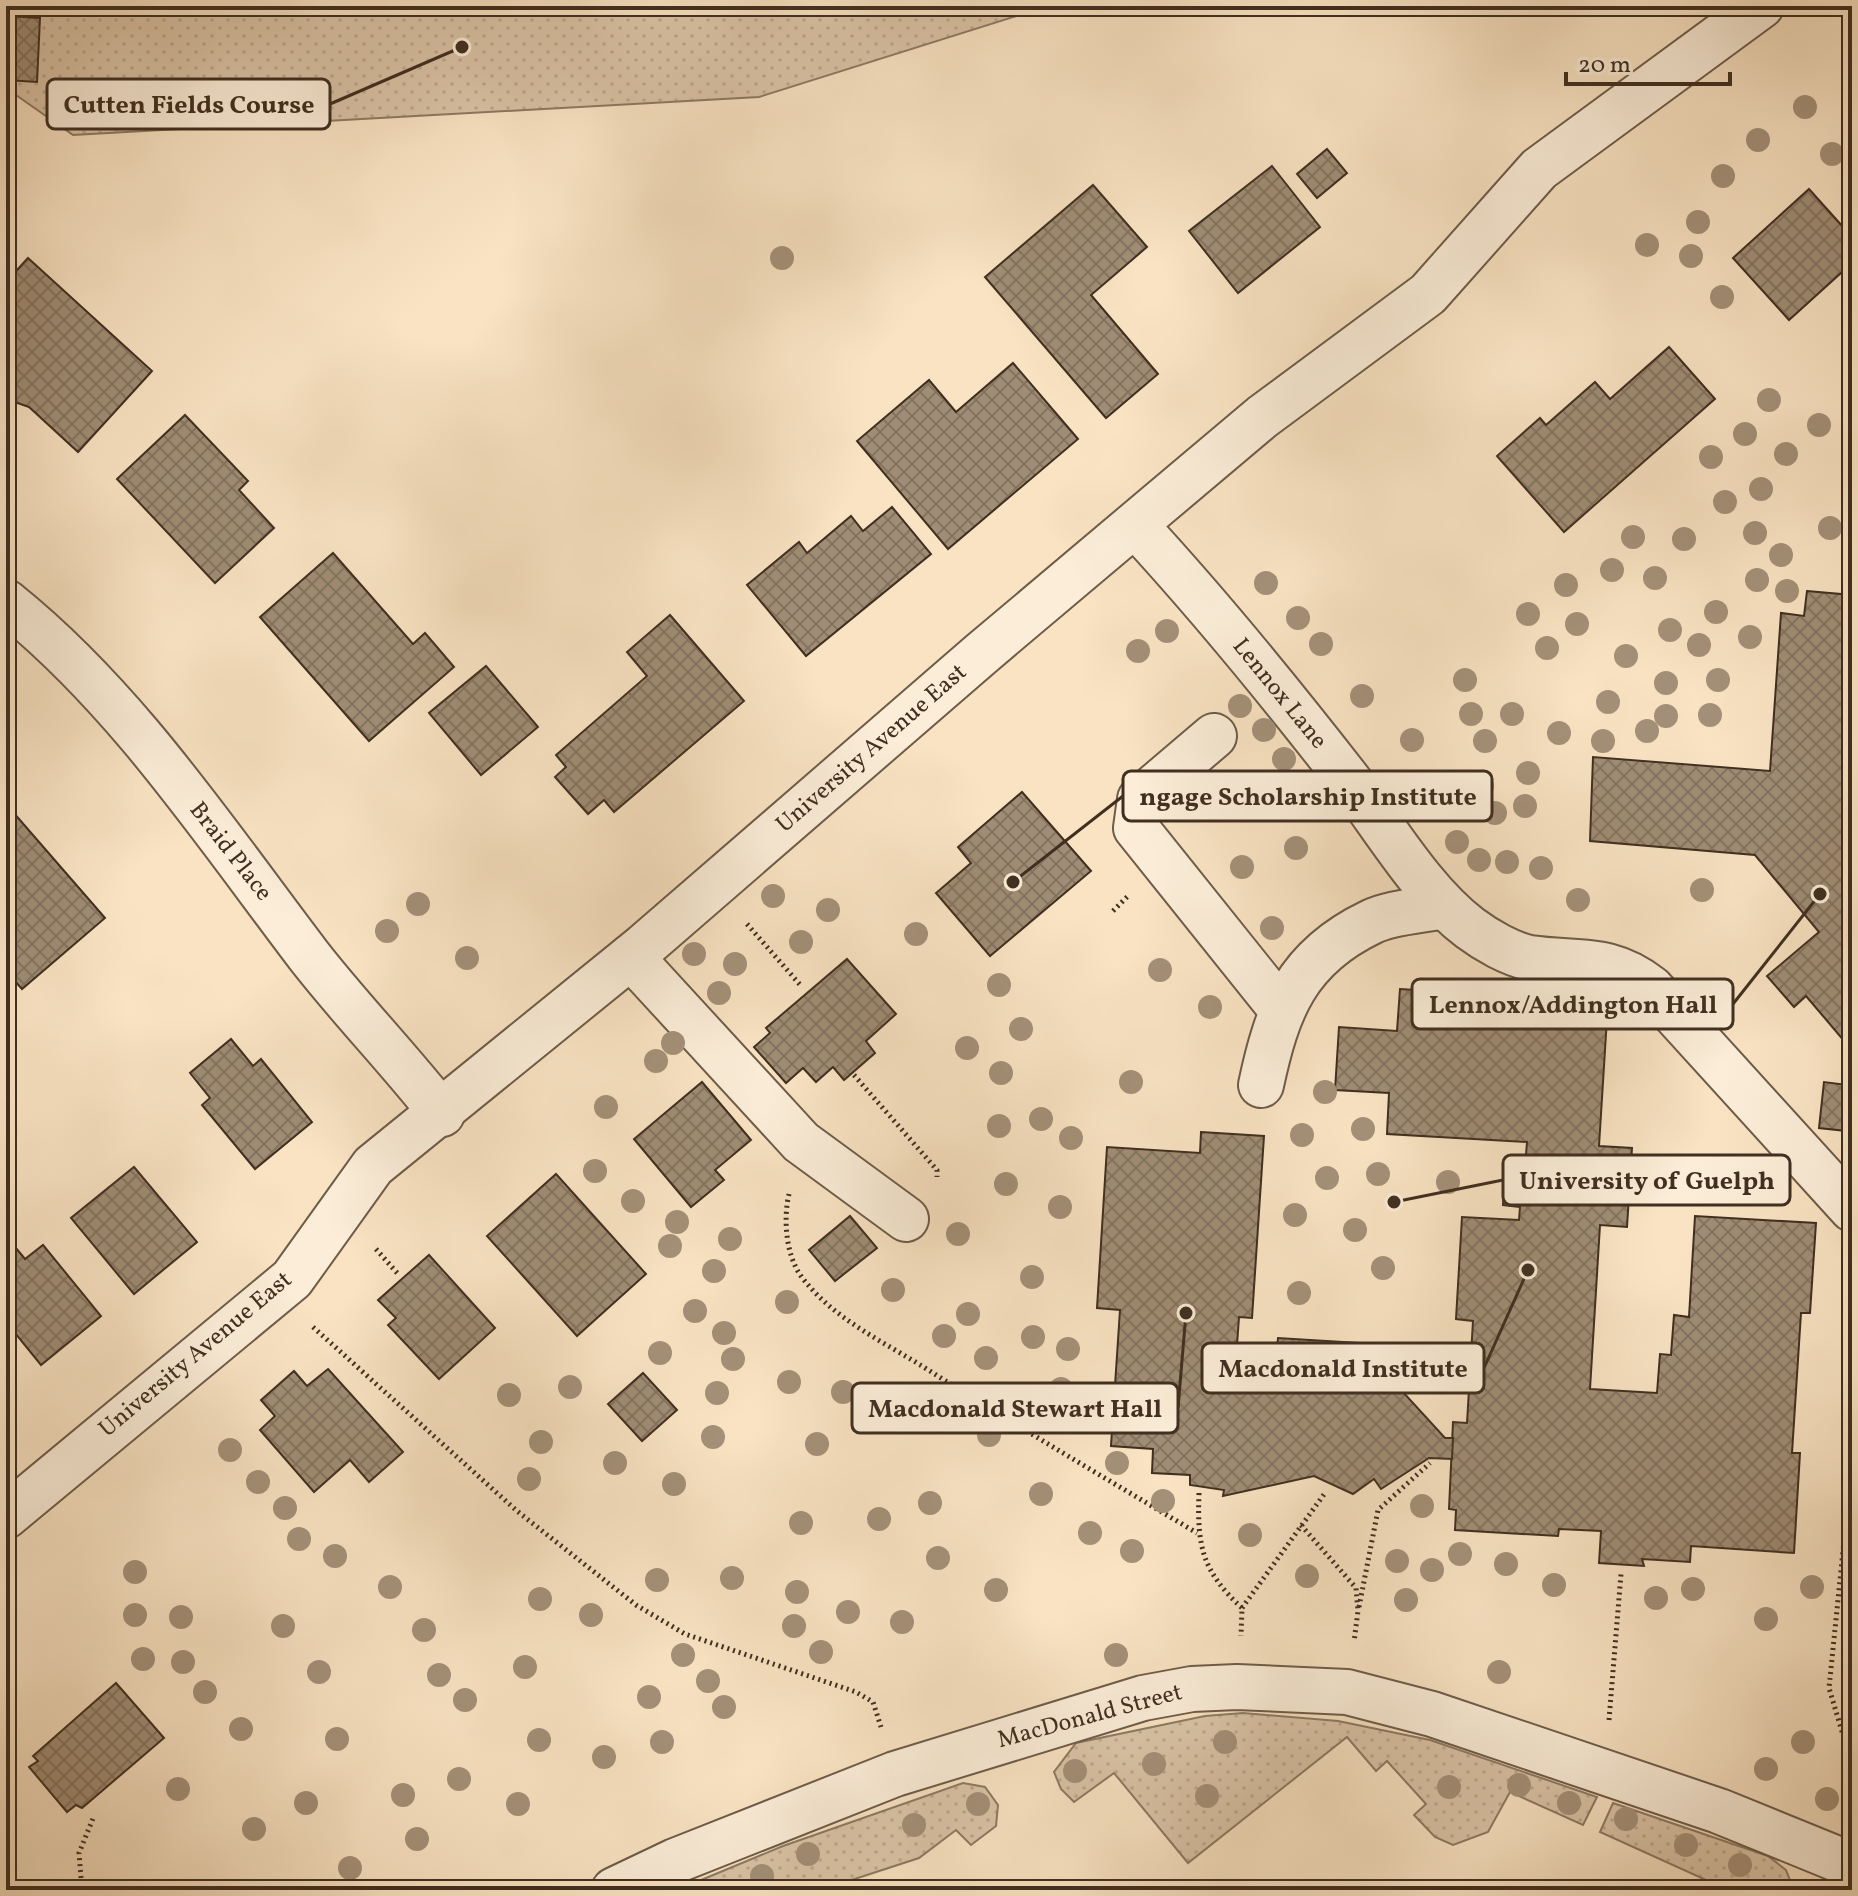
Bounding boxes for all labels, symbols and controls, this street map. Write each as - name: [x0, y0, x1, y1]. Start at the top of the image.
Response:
- scale bar: [1566, 36, 1730, 86]
- text: 20 m: [1578, 49, 1631, 83]
- callout: Cutten Fields Course: [47, 79, 330, 129]
- text: Cutten Fields Course: [64, 88, 314, 124]
- street label: Lennox Lane: [1224, 631, 1334, 757]
- street label: University Avenue East: [769, 656, 975, 842]
- callout: ngage Scholarship Institute: [1123, 771, 1492, 821]
- text: ngage Scholarship Institute: [1139, 780, 1477, 816]
- street label: Braid Place: [180, 795, 280, 909]
- callout: Lennox/Addington Hall: [1412, 979, 1733, 1029]
- text: Lennox/Addington Hall: [1429, 988, 1717, 1024]
- callout: University of Guelph: [1503, 1155, 1790, 1205]
- text: University of Guelph: [1519, 1164, 1775, 1200]
- street label: University Avenue East: [92, 1264, 300, 1446]
- callout: Macdonald Institute: [1202, 1343, 1484, 1393]
- text: Macdonald Institute: [1218, 1352, 1468, 1388]
- callout: Macdonald Stewart Hall: [852, 1383, 1178, 1433]
- text: Macdonald Stewart Hall: [868, 1392, 1162, 1428]
- street label: MacDonald Street: [994, 1676, 1186, 1758]

